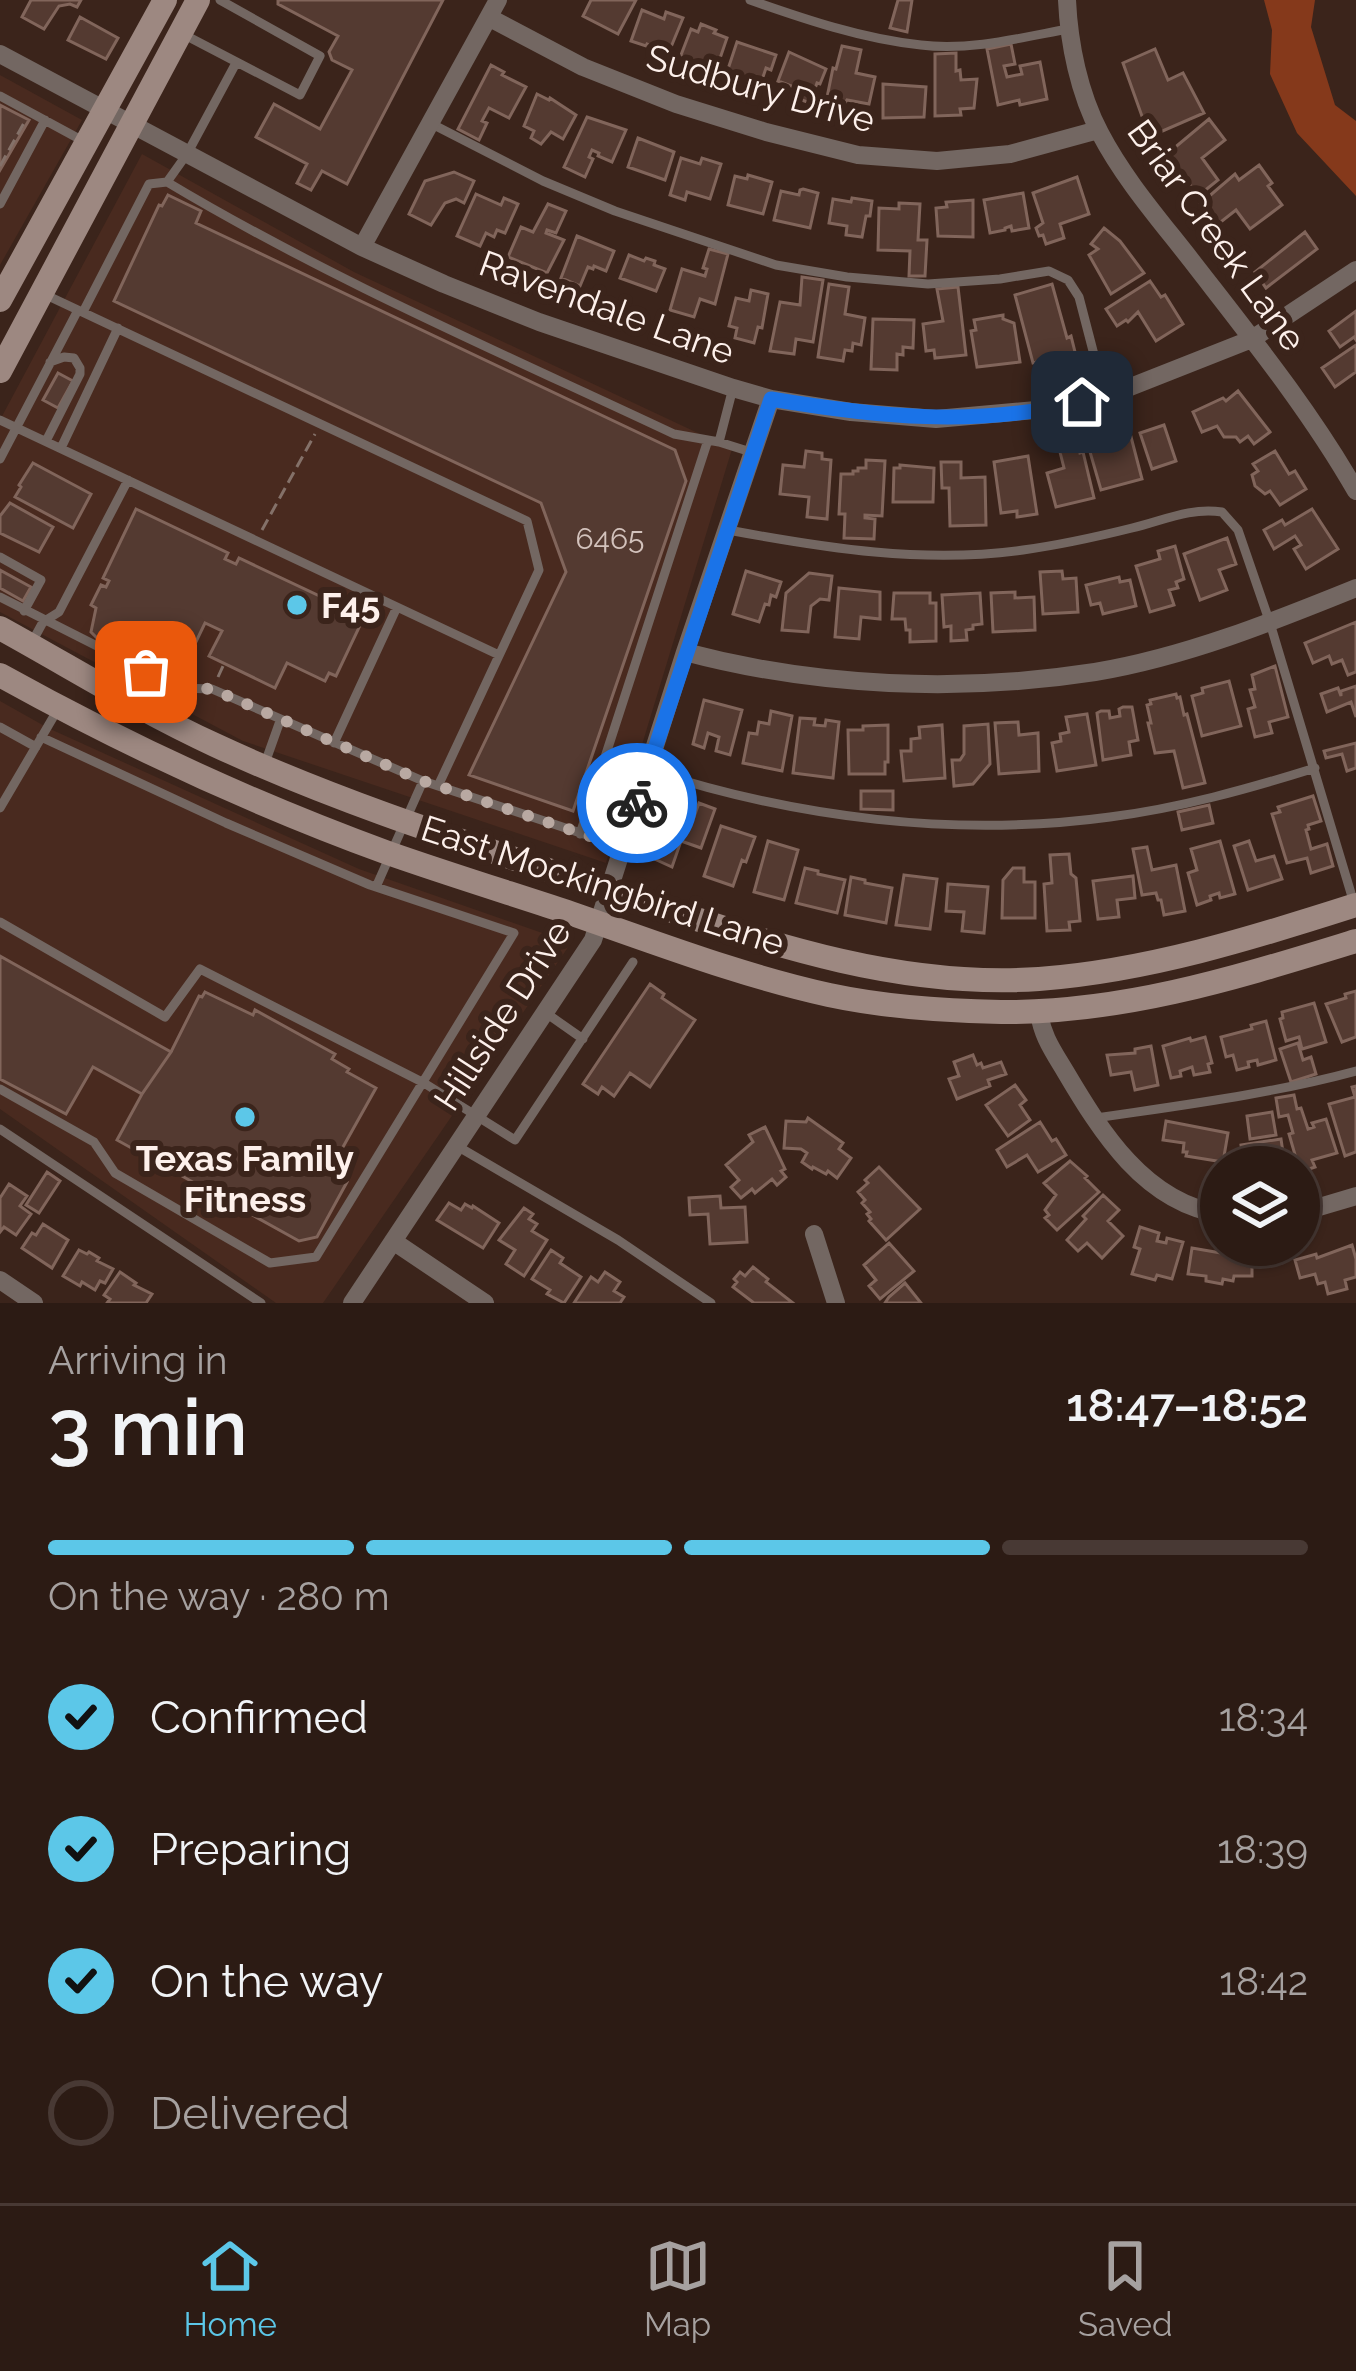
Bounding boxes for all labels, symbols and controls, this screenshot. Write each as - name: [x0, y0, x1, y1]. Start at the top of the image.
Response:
- street label: Sudbury Drive: [642, 35, 880, 141]
- street label: Briar Creek Lane: [1119, 111, 1315, 359]
- street label: Ravendale Lane: [474, 241, 740, 373]
- pin: [1031, 351, 1133, 453]
- icon: home: [1049, 369, 1115, 435]
- house number: 6465: [576, 521, 644, 556]
- place label: F45: [321, 584, 381, 626]
- marker: F45: [284, 592, 310, 618]
- pin: [95, 621, 197, 723]
- icon: bag: [113, 639, 179, 705]
- courier: [577, 743, 697, 863]
- icon: bike: [604, 770, 670, 836]
- street label: East Mockingbird Lane: [416, 806, 790, 964]
- street label: Hillside Drive: [425, 912, 579, 1118]
- marker: Texas Family Fitness: [232, 1104, 258, 1130]
- place label: Texas Family Fitness: [136, 1137, 354, 1220]
- map controls: [1200, 1146, 1320, 1266]
- button: layers: [1200, 1146, 1320, 1266]
- text: Arriving in: [48, 1337, 228, 1383]
- text: 18:47–18:52: [1066, 1379, 1308, 1432]
- text: 3 min: [48, 1382, 248, 1473]
- text: On the way · 280 m: [48, 1573, 390, 1619]
- icon: check: [48, 1684, 114, 1750]
- text: Confirmed: [150, 1691, 368, 1744]
- text: 18:34: [1219, 1694, 1308, 1740]
- icon: check: [48, 1816, 114, 1882]
- text: Preparing: [150, 1823, 351, 1876]
- text: 18:39: [1217, 1826, 1308, 1872]
- icon: check: [48, 1948, 114, 2014]
- text: On the way: [150, 1955, 384, 2008]
- text: 18:42: [1219, 1958, 1308, 2004]
- text: Delivered: [150, 2087, 350, 2140]
- tab: Home: [184, 2233, 277, 2344]
- tab: Map: [644, 2233, 711, 2344]
- tab: Saved: [1078, 2233, 1172, 2344]

